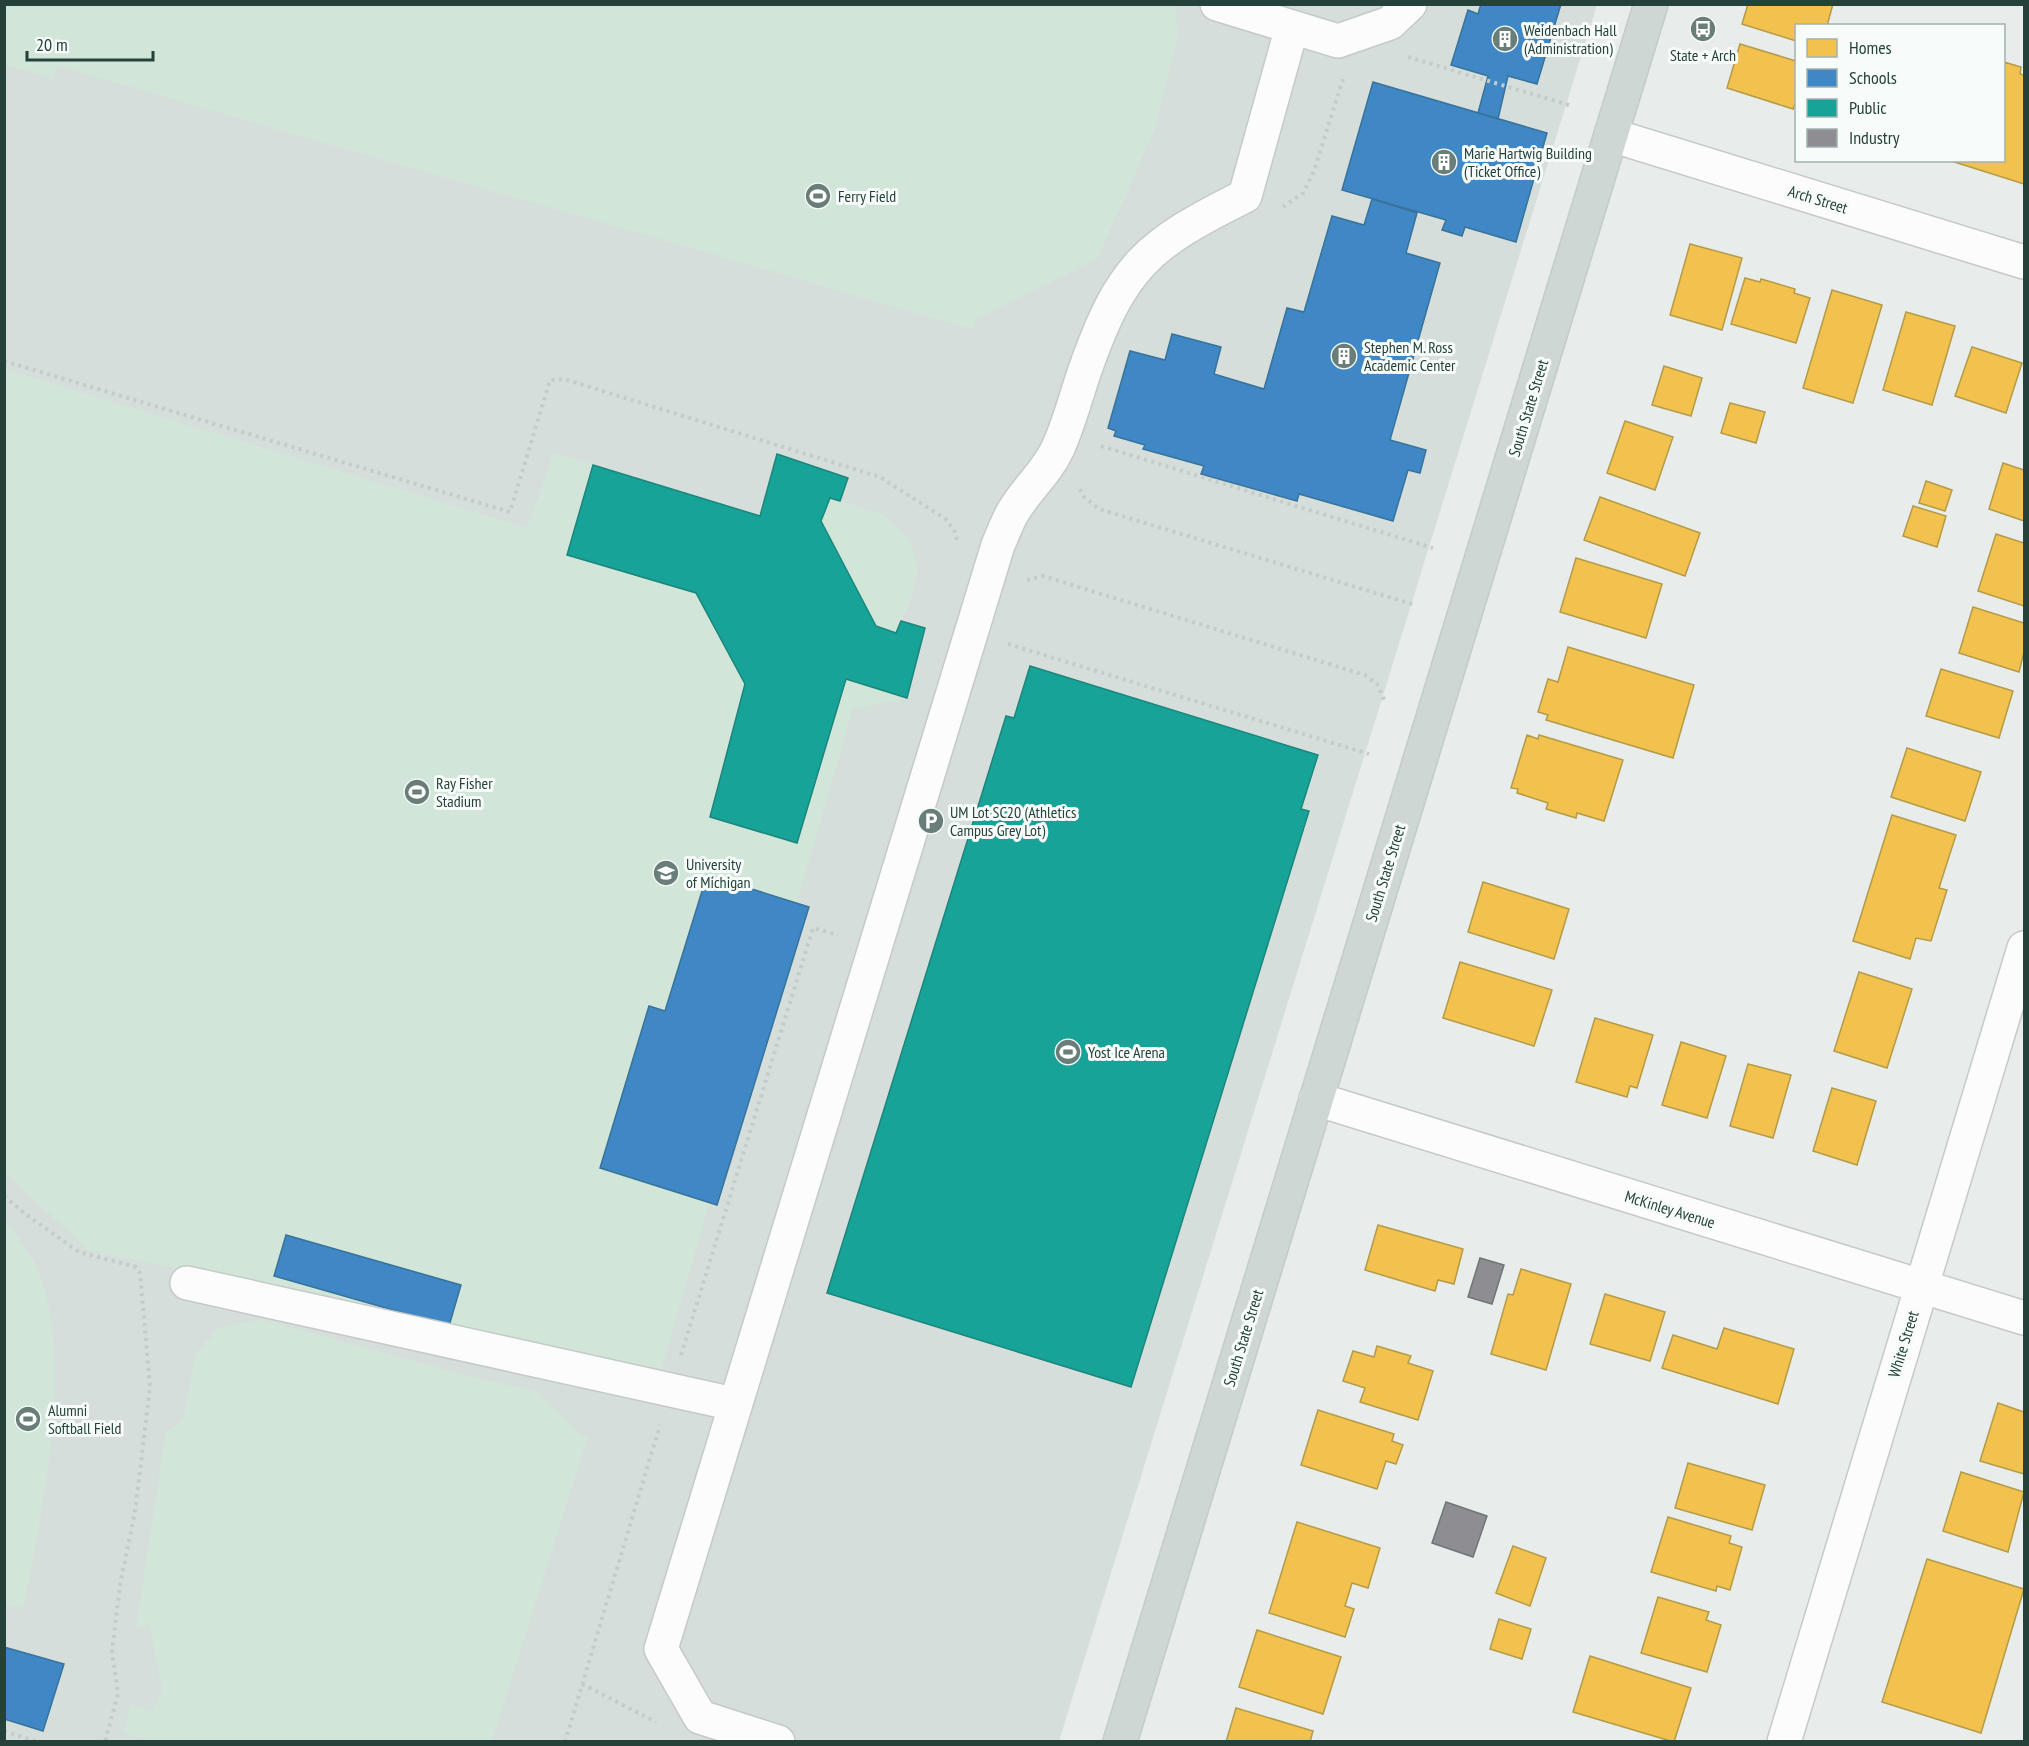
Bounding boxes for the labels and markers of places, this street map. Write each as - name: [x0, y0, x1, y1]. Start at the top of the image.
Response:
- bus stop icon: State + Arch: [1688, 14, 1718, 44]
- place label: Weidenbach Hall (Administration): [1524, 20, 1617, 58]
- building icon: Weidenbach Hall (Administration): [1490, 24, 1520, 54]
- place label: State + Arch: [1670, 45, 1736, 65]
- place label: Marie Hartwig Building (Ticket Office): [1464, 143, 1592, 181]
- building icon: Marie Hartwig Building (Ticket Office): [1429, 147, 1459, 177]
- sports icon: Ferry Field: [803, 181, 833, 211]
- place label: Ferry Field: [838, 186, 896, 206]
- place label: Stephen M. Ross Academic Center: [1364, 337, 1456, 375]
- building icon: Stephen M. Ross Academic Center: [1329, 341, 1359, 371]
- place label: Ray Fisher Stadium: [436, 773, 493, 811]
- sports icon: Ray Fisher Stadium: [402, 777, 432, 807]
- place label: UM Lot SC20 (Athletics Campus Grey Lot): [950, 802, 1076, 840]
- parking icon: UM Lot SC20 (Athletics Campus Grey Lot): [916, 806, 946, 836]
- place label: University of Michigan: [686, 854, 750, 892]
- school or university icon: University of Michigan: [651, 858, 681, 888]
- sports icon: Yost Ice Arena: [1053, 1037, 1083, 1067]
- place label: Yost Ice Arena: [1088, 1042, 1165, 1062]
- place label: Alumni Softball Field: [48, 1400, 122, 1438]
- sports icon: Alumni Softball Field: [13, 1404, 43, 1434]

